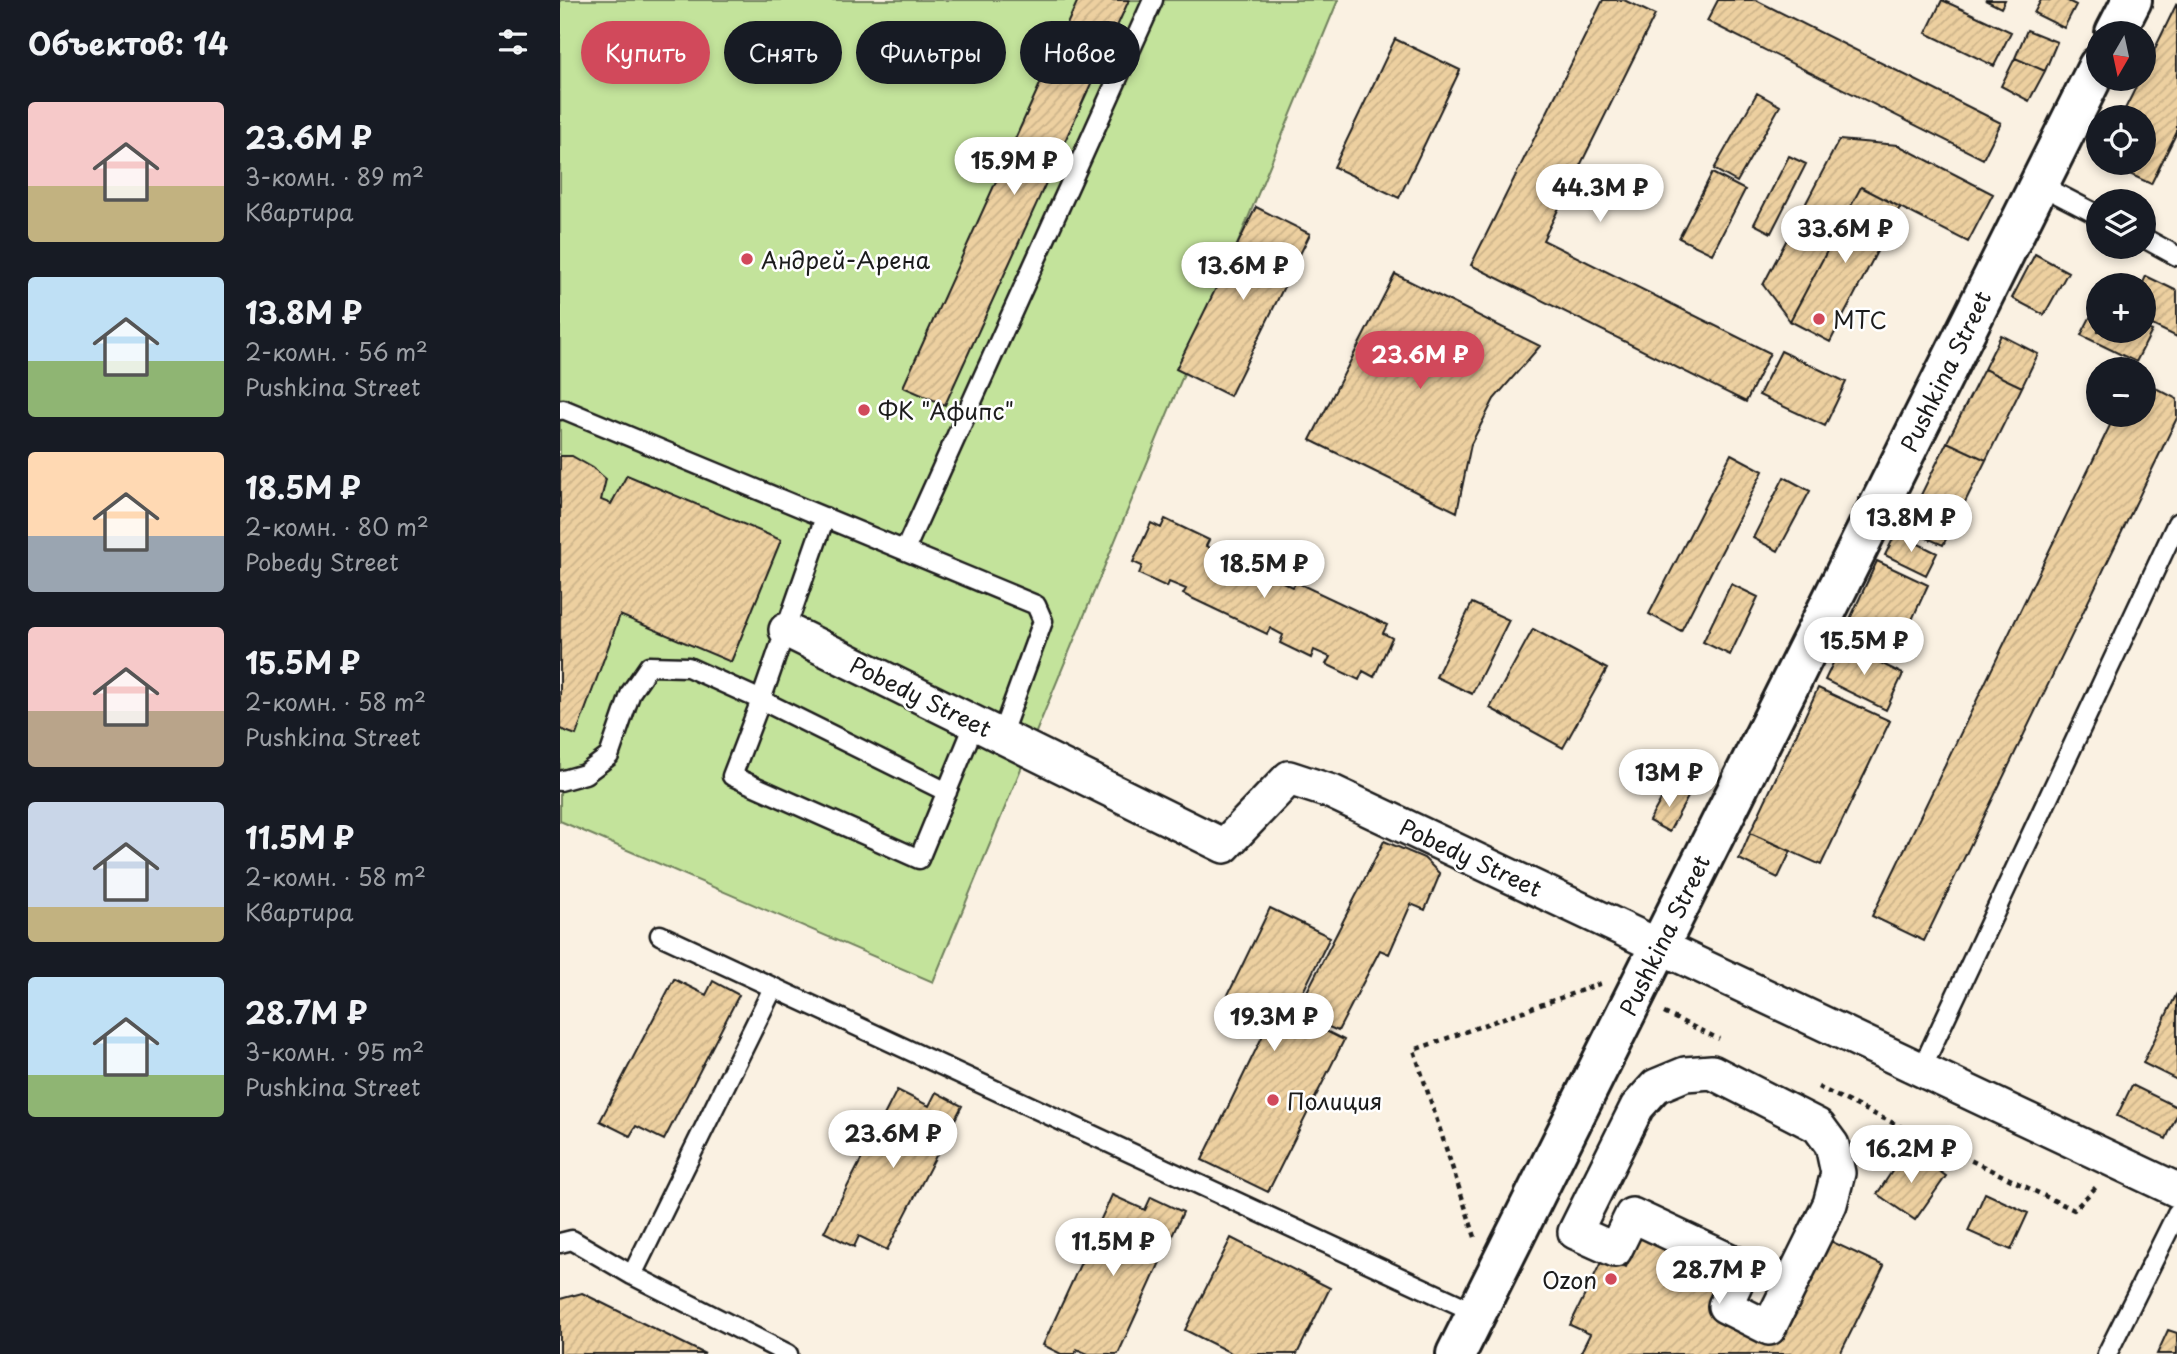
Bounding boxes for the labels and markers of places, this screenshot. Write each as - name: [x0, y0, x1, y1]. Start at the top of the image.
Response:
- pin: 15.9M ₽: [949, 138, 1079, 197]
- pin: 44.3M ₽: [1535, 164, 1665, 224]
- pin: 33.6M ₽: [1780, 205, 1910, 265]
- place label: Андрей-Арена: [761, 242, 931, 277]
- pin: 13.6M ₽: [1178, 243, 1308, 302]
- marker: Андрей-Арена: [739, 251, 755, 267]
- place label: МТС: [1833, 302, 1887, 337]
- marker: МТС: [1811, 311, 1827, 327]
- pin: 23.6M ₽: [1355, 332, 1485, 391]
- place label: ФК "Афипс": [878, 393, 1014, 428]
- marker: ФК "Афипс": [856, 402, 872, 418]
- pin: 13.8M ₽: [1846, 494, 1976, 554]
- pin: 18.5M ₽: [1199, 540, 1329, 600]
- pin: 15.5M ₽: [1799, 618, 1929, 677]
- pin: 13M ₽: [1620, 750, 1718, 809]
- pin: 19.3M ₽: [1209, 993, 1339, 1053]
- place label: Полиция: [1287, 1083, 1382, 1118]
- marker: Полиция: [1265, 1092, 1281, 1108]
- pin: 23.6M ₽: [828, 1110, 958, 1170]
- pin: 16.2M ₽: [1846, 1126, 1976, 1185]
- pin: 11.5M ₽: [1048, 1218, 1178, 1278]
- pin: 28.7M ₽: [1654, 1246, 1784, 1306]
- place label: Ozon: [1542, 1262, 1597, 1297]
- marker: Ozon: [1603, 1271, 1619, 1287]

